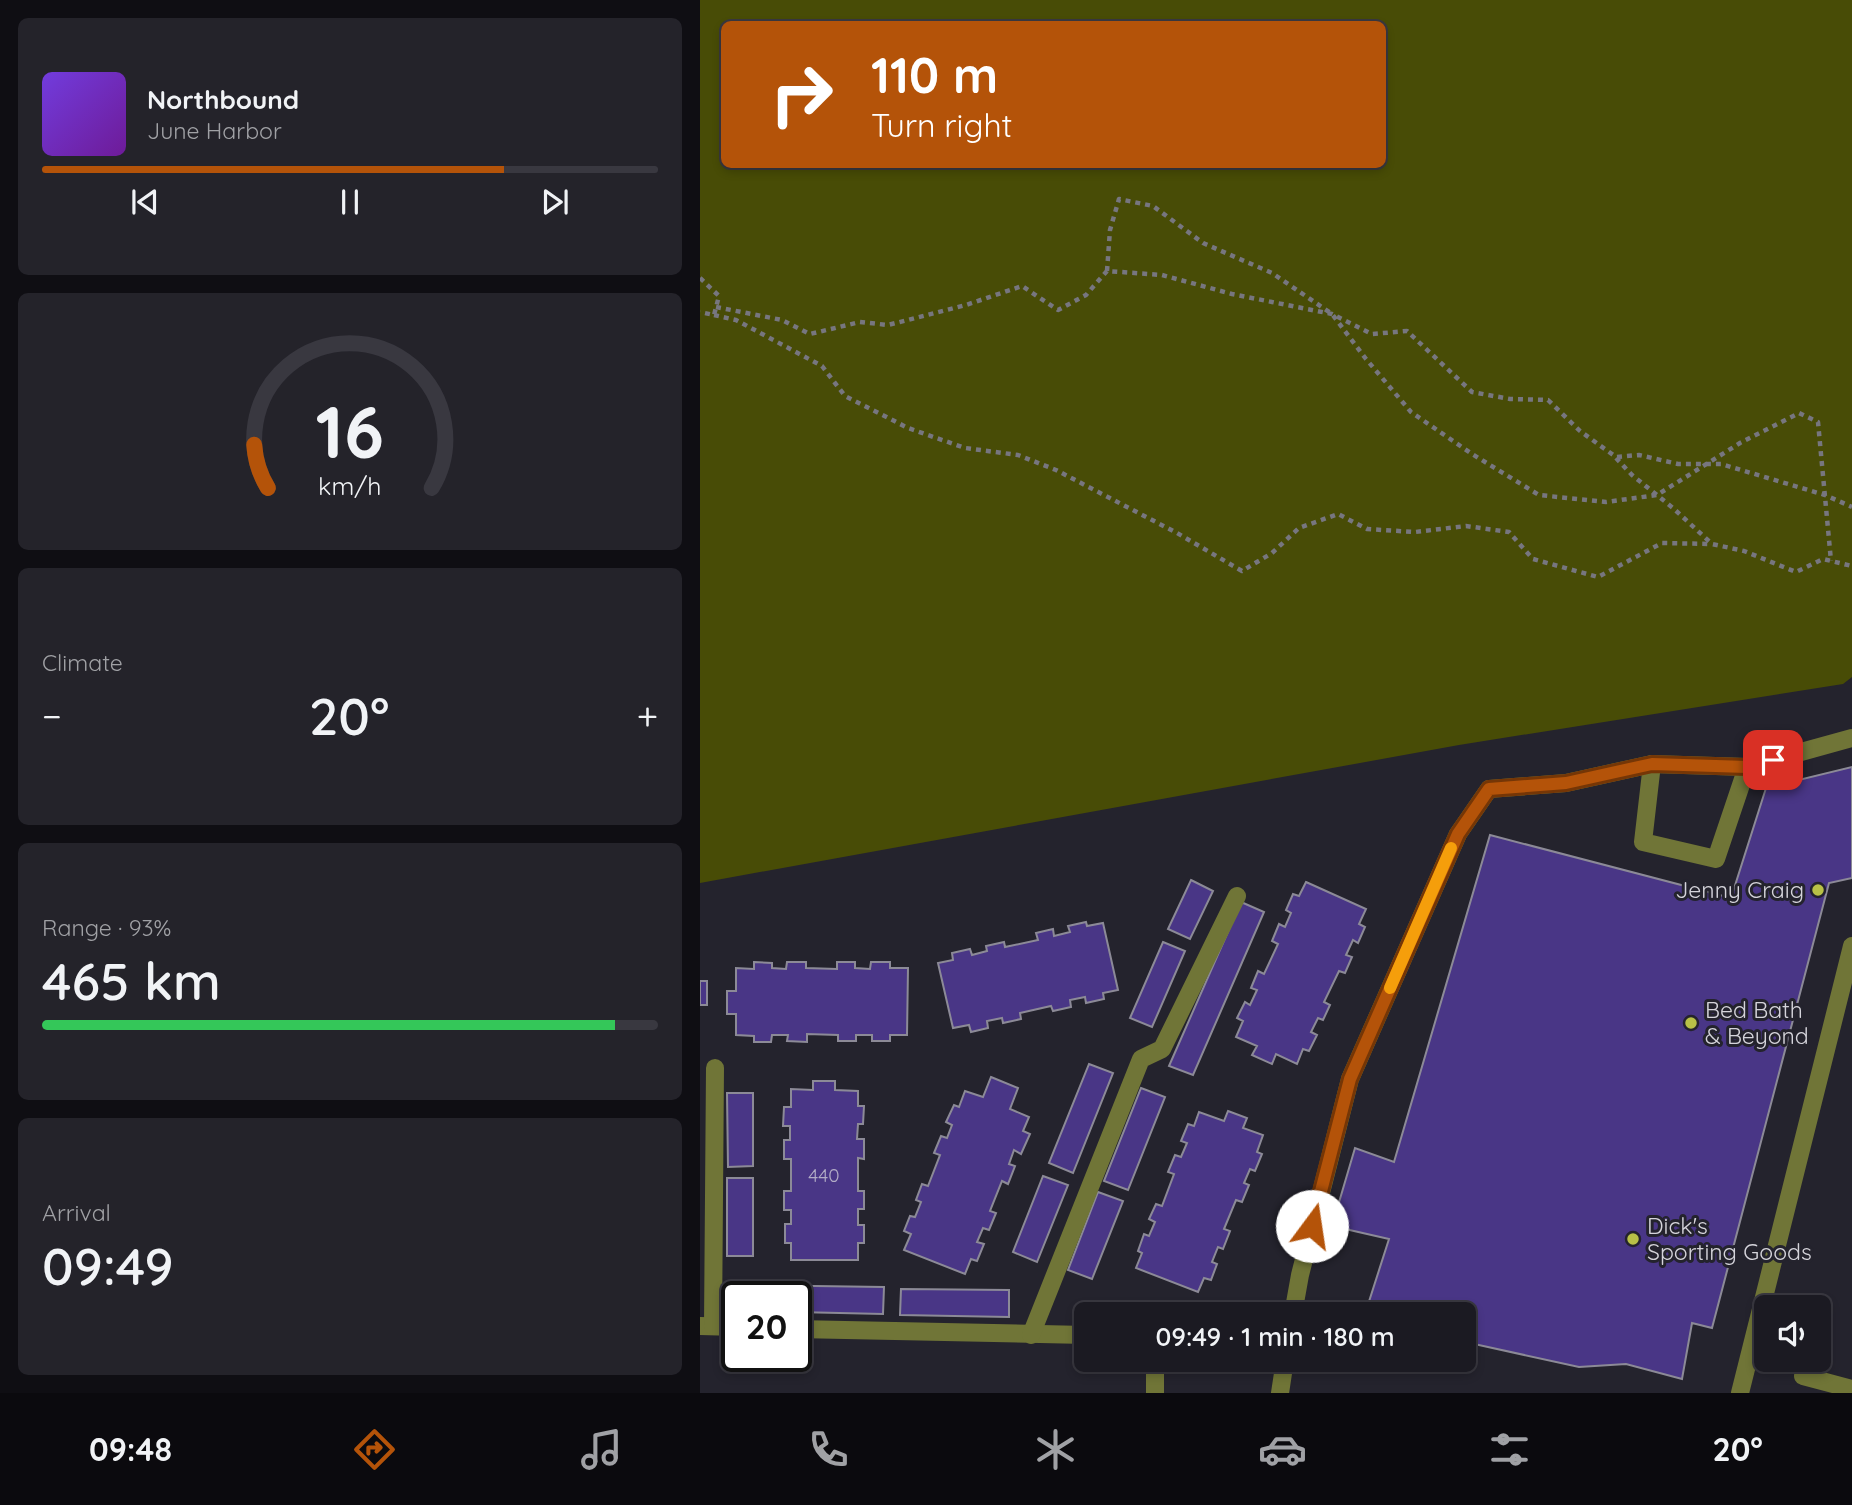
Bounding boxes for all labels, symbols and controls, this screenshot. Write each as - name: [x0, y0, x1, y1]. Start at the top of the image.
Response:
- text: 110 m: [871, 44, 998, 105]
- icon: right: [756, 49, 847, 140]
- text: Northbound: [147, 83, 299, 116]
- text: Turn right: [871, 105, 1012, 145]
- text: June Harbor: [147, 116, 282, 145]
- icon: previous: [126, 183, 164, 221]
- icon: pause: [331, 183, 369, 221]
- icon: next: [536, 183, 574, 221]
- text: 16: [316, 385, 384, 476]
- text: km/h: [318, 469, 382, 500]
- text: Climate: [42, 648, 123, 677]
- text: 20°: [309, 683, 389, 748]
- text: −: [42, 692, 62, 740]
- text: +: [637, 692, 658, 740]
- pin: [1743, 730, 1803, 790]
- icon: arrive: [1754, 741, 1792, 779]
- place label: Jenny Craig: [1675, 875, 1804, 904]
- marker: Jenny Craig: [1810, 882, 1826, 898]
- text: Range · 93%: [42, 913, 171, 942]
- text: 465 km: [42, 948, 221, 1013]
- place label: Bed Bath & Beyond: [1705, 995, 1809, 1050]
- marker: Bed Bath & Beyond: [1683, 1015, 1699, 1031]
- house number: 440: [808, 1163, 840, 1187]
- position arrow: [1275, 1189, 1349, 1263]
- text: Arrival: [42, 1198, 111, 1227]
- place label: Dick's Sporting Goods: [1647, 1211, 1812, 1266]
- marker: Dick's Sporting Goods: [1625, 1231, 1641, 1247]
- text: 09:49: [42, 1233, 174, 1298]
- speed limit sign: 20: [721, 1281, 812, 1372]
- map controls: [1754, 1295, 1831, 1372]
- button: sound: [1754, 1295, 1831, 1372]
- text: 09:49 · 1 min · 180 m: [1155, 1320, 1395, 1353]
- icon: directions: [350, 1425, 399, 1474]
- icon: music: [577, 1425, 626, 1474]
- icon: phone: [804, 1425, 853, 1474]
- icon: climate: [1031, 1425, 1080, 1474]
- icon: car: [1258, 1425, 1307, 1474]
- icon: filters: [1485, 1425, 1534, 1474]
- text: 09:48: [89, 1429, 172, 1469]
- text: 20°: [1713, 1429, 1763, 1469]

